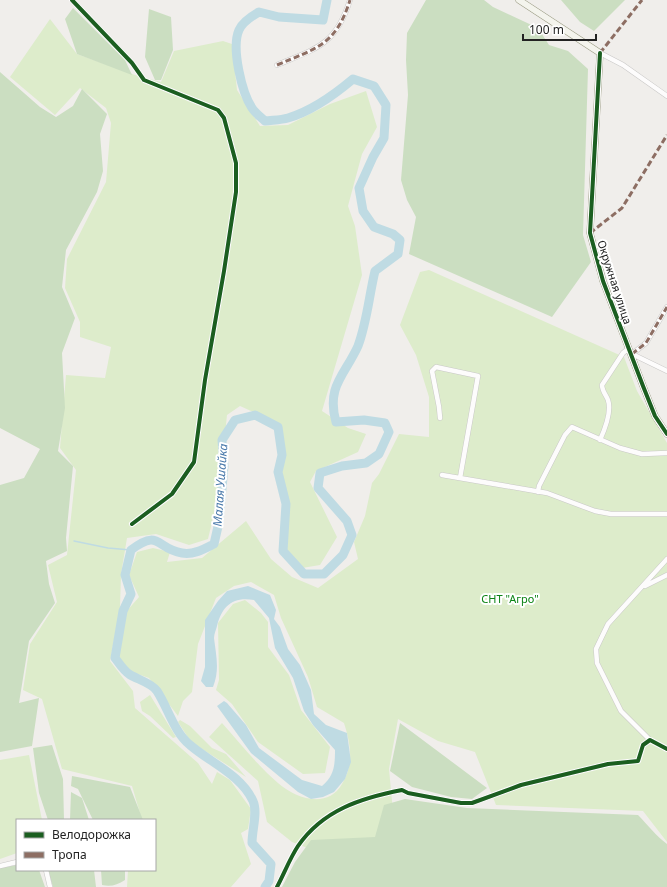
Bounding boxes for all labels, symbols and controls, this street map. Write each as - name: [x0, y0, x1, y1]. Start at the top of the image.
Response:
- scale bar: [523, 16, 596, 42]
- text: 100 m: [529, 21, 564, 38]
- street label: Окружная улица: [594, 238, 636, 326]
- water label: Малая Ушайка: [209, 443, 231, 527]
- park label: СНТ "Агро": [481, 591, 539, 606]
- legend: [16, 819, 156, 871]
- text: Велодорожка: [52, 826, 131, 843]
- text: Тропа: [52, 846, 87, 863]

